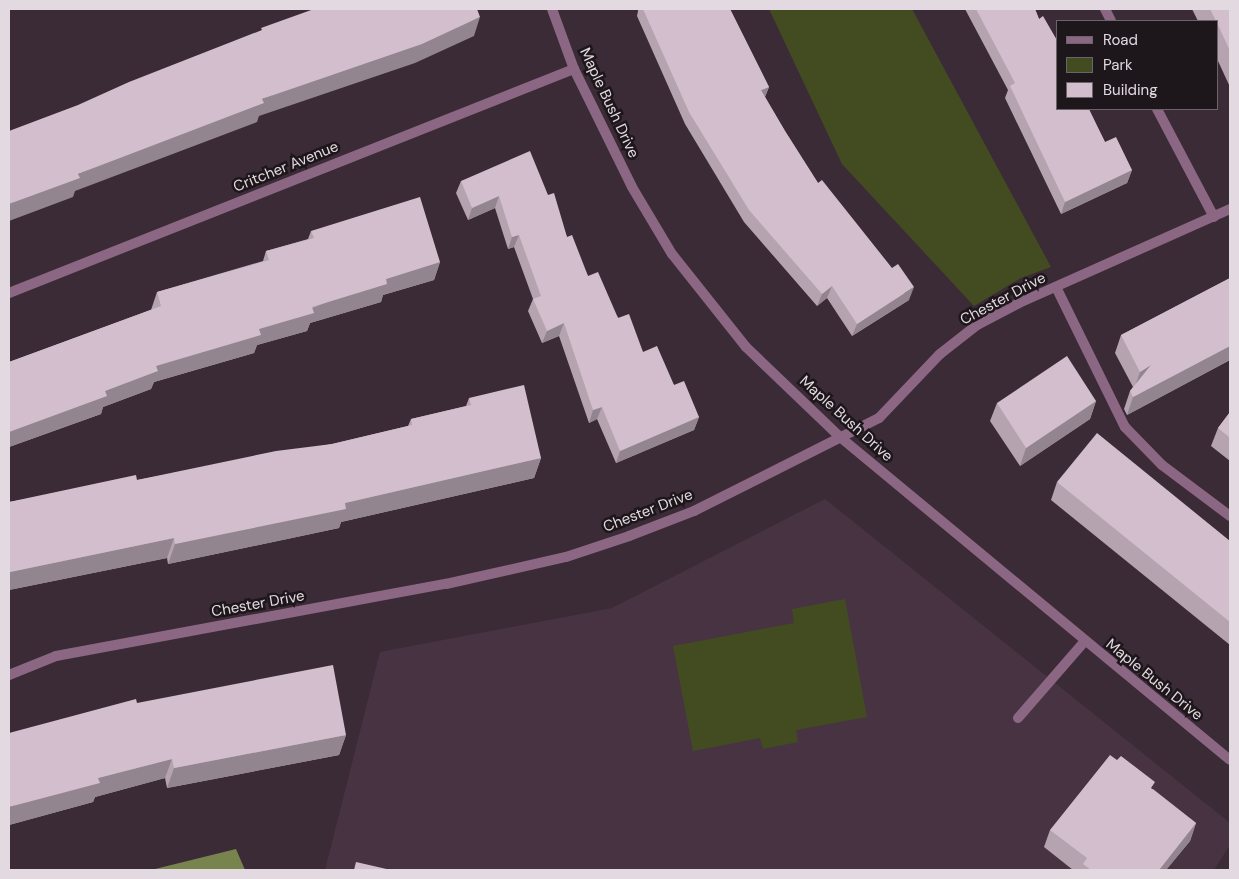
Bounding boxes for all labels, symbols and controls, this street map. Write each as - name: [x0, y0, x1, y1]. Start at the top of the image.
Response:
- legend: [1056, 20, 1219, 110]
- text: Road: [1103, 30, 1138, 50]
- street label: Maple Bush Drive: [576, 45, 642, 161]
- text: Park: [1103, 55, 1133, 75]
- text: Building: [1103, 80, 1158, 100]
- street label: Critcher Avenue: [231, 138, 341, 196]
- street label: Chester Drive: [957, 269, 1049, 329]
- street label: Maple Bush Drive: [796, 372, 896, 466]
- street label: Chester Drive: [601, 486, 695, 536]
- street label: Chester Drive: [210, 587, 306, 621]
- street label: Maple Bush Drive: [1102, 635, 1206, 725]

